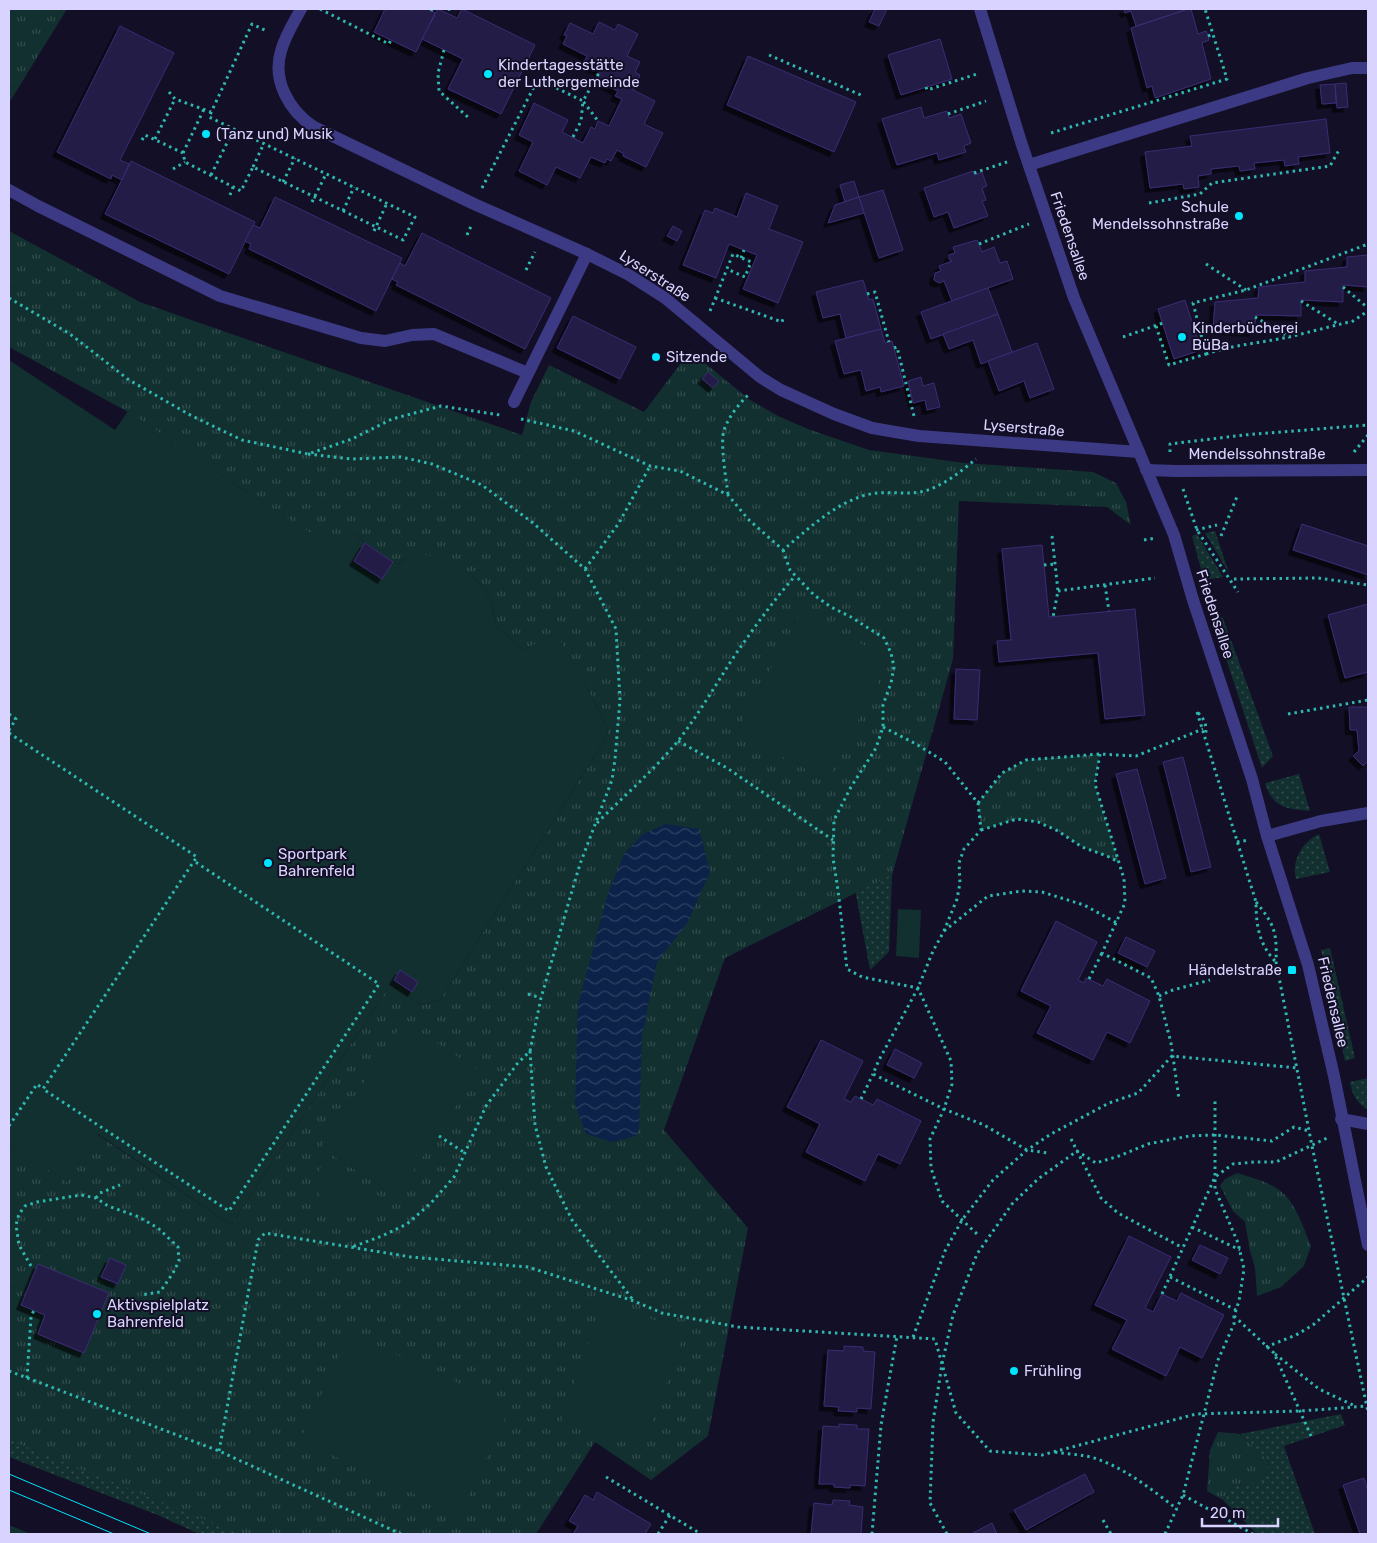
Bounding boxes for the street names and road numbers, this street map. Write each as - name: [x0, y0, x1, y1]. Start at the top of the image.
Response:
- street label: Friedensallee: [1046, 189, 1094, 283]
- street label: Lyserstraße: [616, 246, 694, 306]
- street label: Lyserstraße: [983, 415, 1065, 441]
- street label: Mendelssohnstraße: [1188, 445, 1326, 463]
- street label: Friedensallee: [1192, 567, 1238, 661]
- street label: Friedensallee: [1314, 955, 1352, 1049]

